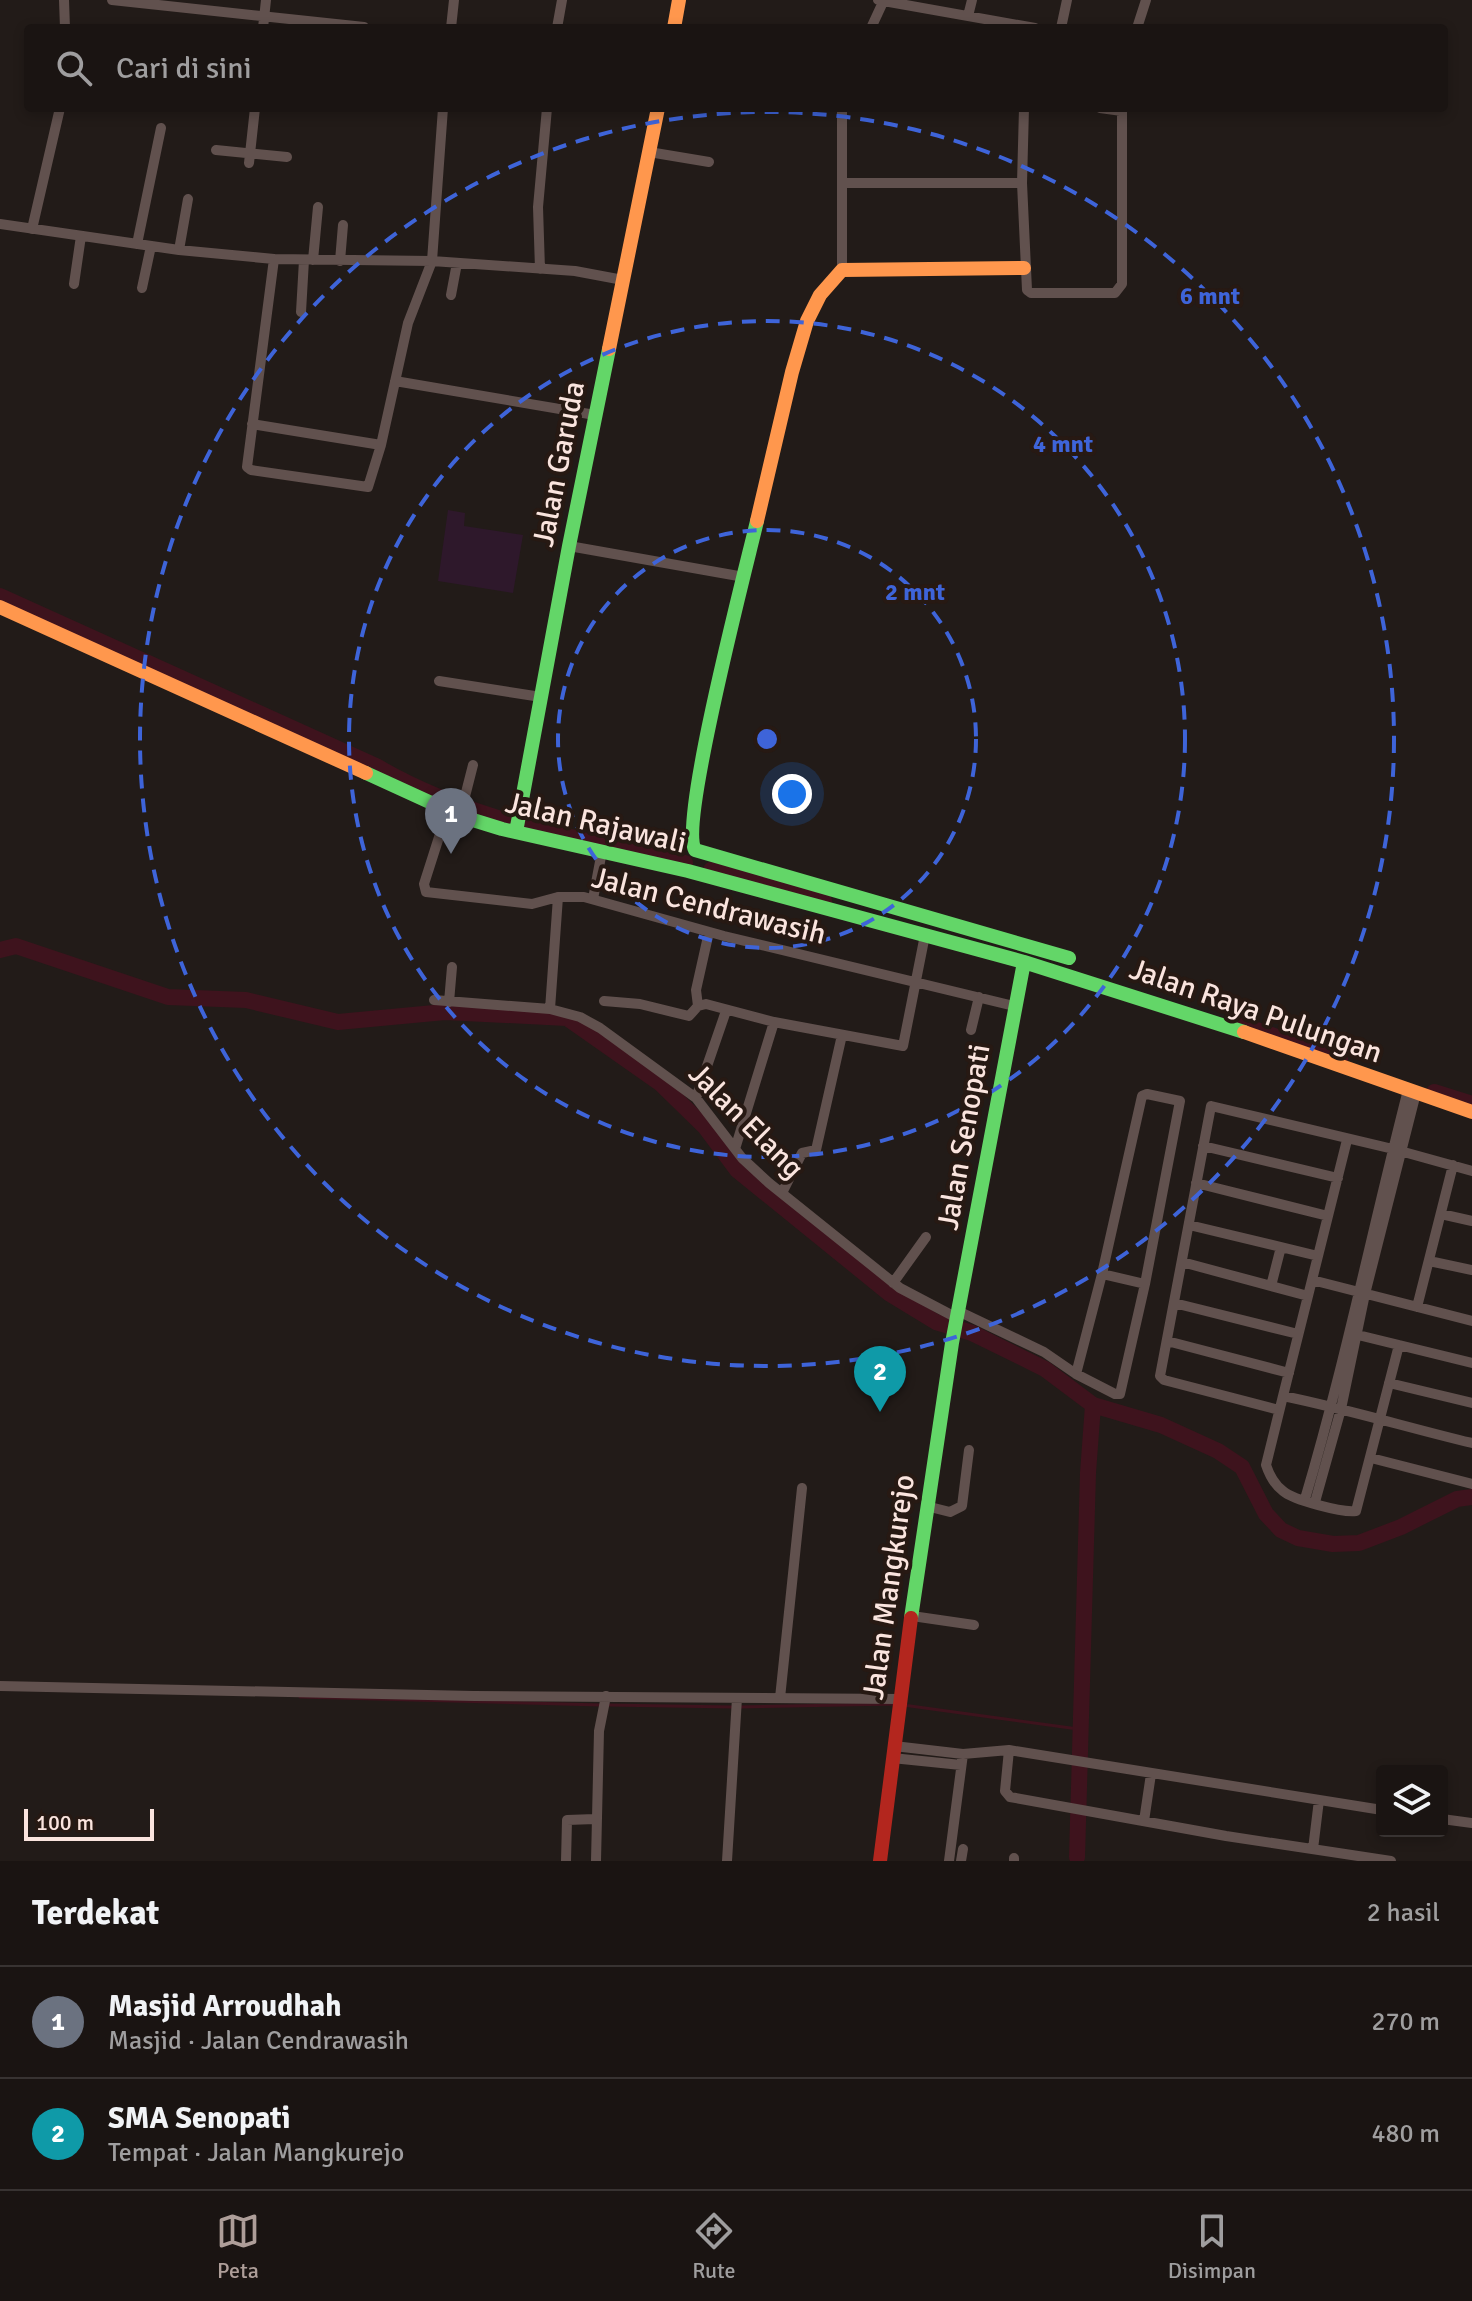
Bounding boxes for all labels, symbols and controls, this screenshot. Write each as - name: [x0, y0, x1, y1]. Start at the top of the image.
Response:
- search box: [24, 24, 1448, 112]
- icon: search: [52, 46, 96, 90]
- text: Cari di sini: [116, 50, 252, 87]
- text: 6 mnt: [1180, 281, 1240, 311]
- street label: Jalan Garuda: [525, 378, 593, 550]
- text: 4 mnt: [1033, 429, 1093, 459]
- text: 2 mnt: [885, 577, 945, 607]
- centre of rings: [753, 725, 781, 753]
- your location: [772, 774, 812, 814]
- street label: Jalan Rajawali: [502, 784, 690, 862]
- pin: 1: [425, 788, 477, 854]
- street label: Jalan Cendrawasih: [588, 859, 830, 953]
- street label: Jalan Raya Pulungan: [1125, 950, 1387, 1072]
- street label: Jalan Senopati: [929, 1041, 999, 1233]
- street label: Jalan Elang: [681, 1056, 811, 1186]
- pin: 2: [854, 1346, 906, 1412]
- street label: Jalan Mangkurejo: [855, 1472, 923, 1702]
- map controls: [1376, 1765, 1448, 1837]
- button: layers: [1376, 1765, 1448, 1837]
- scale bar: [24, 1805, 154, 1841]
- text: 100 m: [36, 1809, 94, 1836]
- text: Terdekat: [32, 1892, 159, 1934]
- text: 2 hasil: [1367, 1897, 1440, 1929]
- text: Masjid Arroudhah: [108, 1988, 341, 2025]
- text: 1: [51, 2006, 65, 2038]
- text: 270 m: [1371, 2006, 1440, 2038]
- text: Masjid · Jalan Cendrawasih: [108, 2025, 409, 2057]
- text: SMA Senopati: [108, 2100, 290, 2137]
- text: 2: [51, 2118, 65, 2150]
- text: 480 m: [1371, 2118, 1440, 2150]
- text: Tempat · Jalan Mangkurejo: [108, 2137, 404, 2169]
- tab: Peta: [216, 2209, 260, 2284]
- tab: Rute: [692, 2209, 736, 2284]
- tab: Disimpan: [1168, 2209, 1256, 2284]

